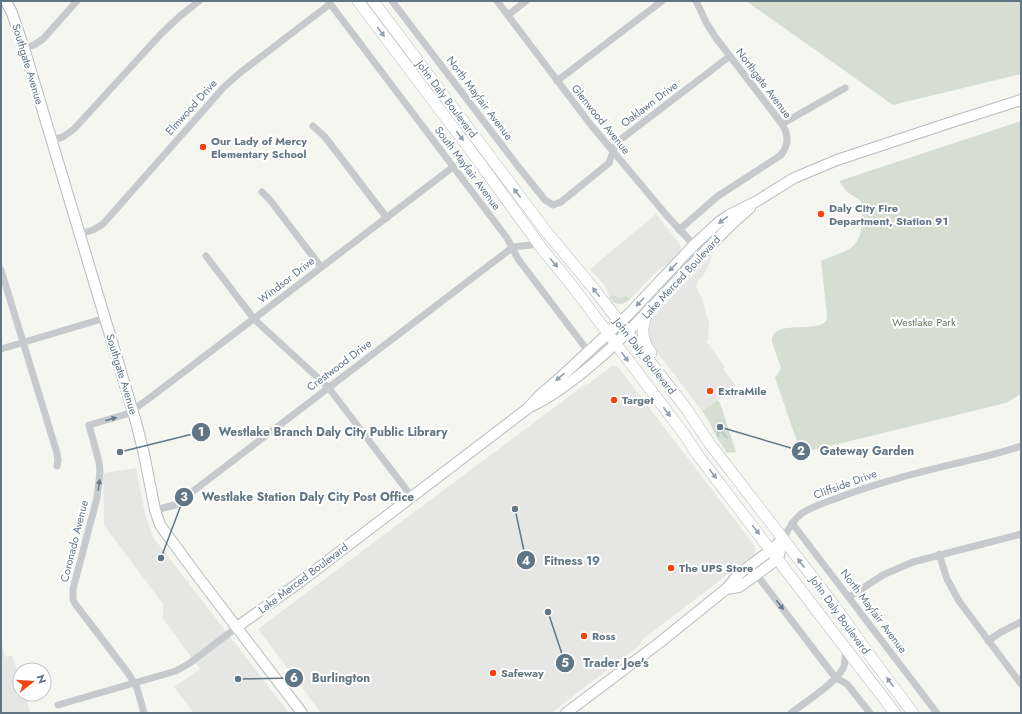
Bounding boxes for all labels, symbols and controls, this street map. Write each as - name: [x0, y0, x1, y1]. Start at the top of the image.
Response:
- street label: Southgate Avenue: [8, 22, 48, 107]
- one-way arrow: [377, 27, 385, 38]
- street label: Northgate Avenue: [732, 45, 796, 122]
- street label: North Mayfair Avenue: [443, 53, 517, 144]
- street label: John Daly Boulevard: [411, 55, 481, 141]
- street label: Elmwood Drive: [161, 75, 221, 139]
- street label: Oaklawn Drive: [617, 77, 681, 131]
- street label: Glenwood Avenue: [568, 81, 634, 158]
- street label: South Mayfair Avenue: [431, 123, 505, 213]
- one-way arrow: [455, 130, 464, 141]
- place label: Our Lady of Mercy Elementary School: [211, 133, 307, 162]
- marker: Our Lady of Mercy Elementary School: [198, 142, 208, 152]
- one-way arrow: [513, 187, 521, 198]
- place label: Daly City Fire Department, Station 91: [829, 200, 948, 229]
- marker: Daly City Fire Department, Station 91: [816, 209, 826, 219]
- one-way arrow: [718, 215, 728, 223]
- street label: Lake Merced Boulevard: [638, 232, 724, 322]
- street label: Windsor Drive: [254, 253, 318, 307]
- one-way arrow: [550, 258, 559, 269]
- one-way arrow: [668, 262, 678, 272]
- one-way arrow: [591, 286, 600, 297]
- one-way arrow: [635, 297, 645, 307]
- street label: John Daly Boulevard: [609, 313, 680, 398]
- park label: Westlake Park: [892, 314, 956, 330]
- street label: Southgate Avenue: [102, 332, 142, 417]
- street label: Crestwood Drive: [303, 335, 375, 395]
- one-way arrow: [621, 352, 629, 362]
- one-way arrow: [555, 373, 565, 382]
- place label: ExtraMile: [718, 383, 767, 399]
- marker: ExtraMile: [705, 386, 715, 396]
- place label: Target: [622, 392, 654, 408]
- marker: Target: [609, 395, 619, 405]
- one-way arrow: [663, 407, 671, 417]
- one-way arrow: [105, 416, 117, 422]
- callout: Westlake Branch Daly City Public Library: [191, 420, 455, 444]
- text: 1: [198, 423, 204, 441]
- text: Westlake Branch Daly City Public Library: [219, 423, 448, 441]
- callout: Gateway Garden: [791, 439, 922, 463]
- text: 2: [797, 442, 805, 460]
- text: Gateway Garden: [820, 442, 914, 460]
- street label: Cliffside Drive: [811, 465, 879, 503]
- one-way arrow: [709, 468, 717, 479]
- one-way arrow: [96, 478, 102, 491]
- callout: Westlake Station Daly City Post Office: [174, 485, 422, 509]
- text: 3: [180, 488, 188, 506]
- text: Westlake Station Daly City Post Office: [202, 488, 414, 506]
- street label: Coronado Avenue: [56, 498, 92, 584]
- one-way arrow: [752, 525, 760, 535]
- street label: Lake Merced Boulevard: [255, 539, 351, 617]
- callout: Fitness 19: [516, 548, 608, 572]
- text: 4: [522, 552, 530, 570]
- text: Fitness 19: [544, 552, 600, 570]
- one-way arrow: [797, 557, 806, 568]
- place label: The UPS Store: [679, 560, 753, 576]
- marker: The UPS Store: [666, 563, 676, 573]
- street label: North Mayfair Avenue: [837, 566, 911, 657]
- street label: John Daly Boulevard: [805, 571, 874, 657]
- one-way arrow: [775, 600, 784, 611]
- place label: Ross: [592, 628, 616, 644]
- marker: Ross: [579, 631, 589, 641]
- callout: Trader Joe's: [555, 651, 657, 675]
- text: 5: [561, 654, 569, 672]
- text: Trader Joe's: [583, 654, 649, 672]
- north arrow: [12, 662, 52, 702]
- place label: Safeway: [501, 665, 544, 681]
- callout: Burlington: [284, 666, 378, 690]
- marker: Safeway: [488, 668, 498, 678]
- text: 6: [290, 669, 298, 687]
- text: Burlington: [312, 669, 370, 687]
- text: N: [33, 673, 50, 686]
- one-way arrow: [886, 676, 894, 687]

